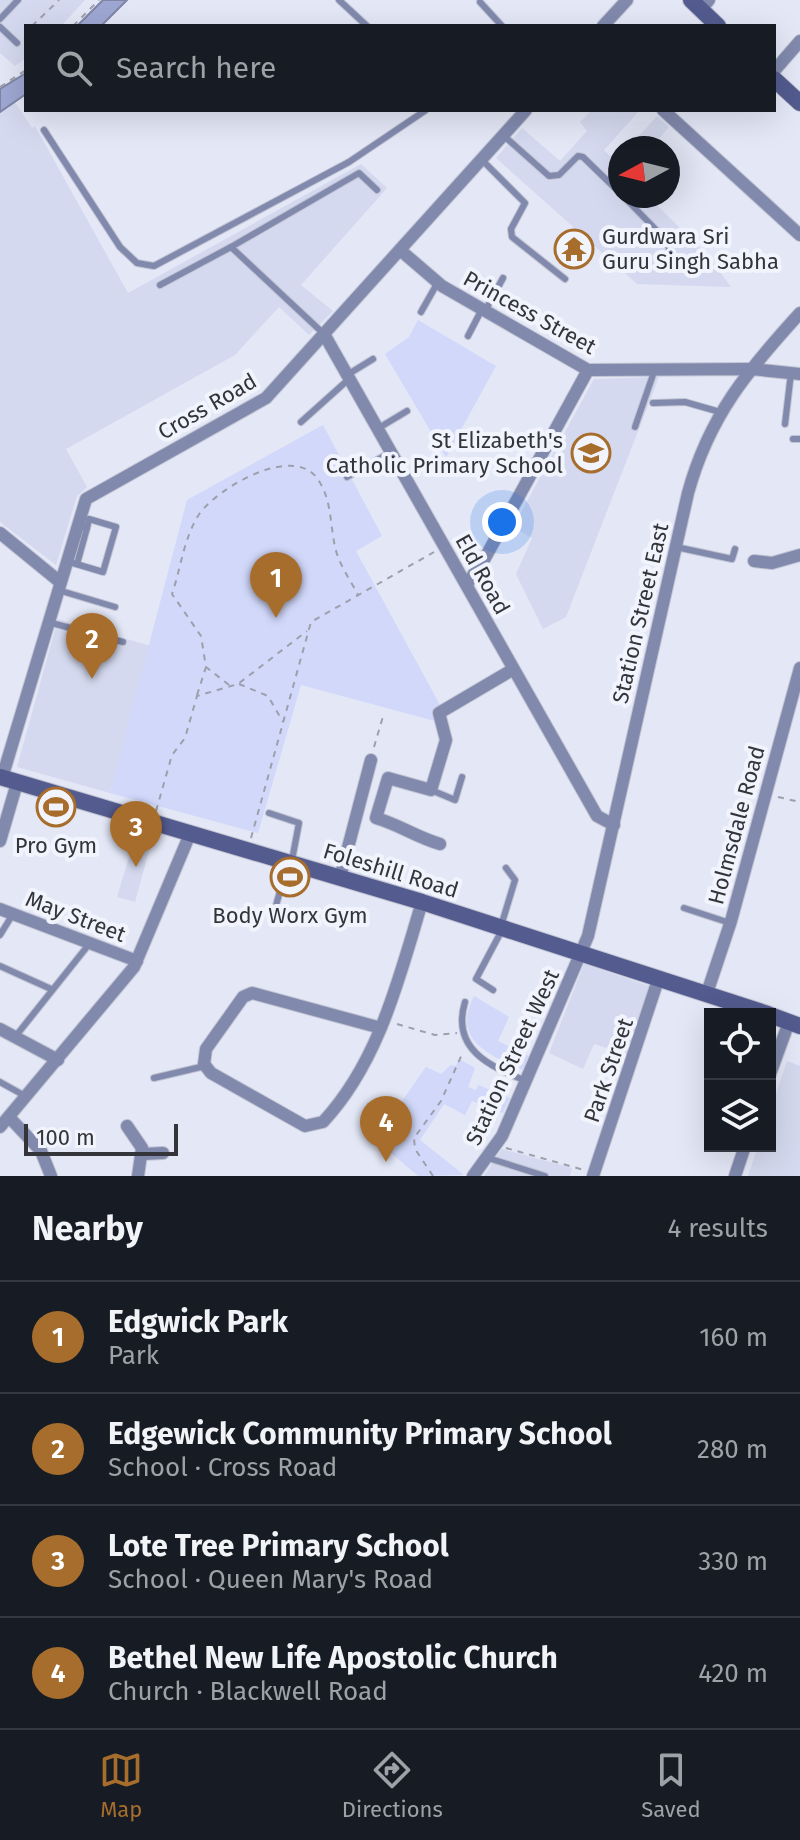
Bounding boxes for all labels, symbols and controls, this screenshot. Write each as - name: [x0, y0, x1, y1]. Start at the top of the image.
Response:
- search box: [24, 24, 776, 112]
- icon: search: [52, 46, 96, 90]
- text: Search here: [116, 50, 276, 86]
- north arrow: [608, 136, 680, 208]
- place label: Gurdwara Sri Guru Singh Sabha: [602, 223, 779, 275]
- temple icon: Gurdwara Sri Guru Singh Sabha: [553, 228, 595, 270]
- street label: Princess Street: [459, 265, 601, 360]
- street label: Cross Road: [153, 367, 261, 446]
- place label: St Elizabeth's Catholic Primary School: [326, 427, 563, 479]
- school or university icon: St Elizabeth's Catholic Primary School: [570, 432, 612, 474]
- your location: [482, 502, 522, 542]
- street label: Station Street East: [607, 520, 674, 706]
- street label: Eld Road: [450, 529, 516, 619]
- pin: 1: [250, 552, 302, 618]
- pin: 2: [66, 613, 118, 679]
- street label: Holmsdale Road: [702, 743, 771, 907]
- sports icon: Pro Gym: [35, 786, 77, 828]
- pin: 3: [110, 801, 162, 867]
- place label: Pro Gym: [15, 832, 97, 859]
- street label: Foleshill Road: [320, 837, 462, 904]
- sports icon: Body Worx Gym: [269, 856, 311, 898]
- street label: May Street: [22, 885, 130, 948]
- place label: Body Worx Gym: [212, 902, 368, 929]
- street label: Station Street West: [460, 965, 565, 1150]
- map controls: [704, 1008, 776, 1152]
- button: locate: [704, 1008, 776, 1080]
- street label: Park Street: [578, 1014, 639, 1126]
- button: layers: [704, 1080, 776, 1152]
- pin: 4: [360, 1096, 412, 1162]
- scale bar: [24, 1120, 178, 1156]
- text: 100 m: [36, 1124, 95, 1151]
- text: Nearby: [32, 1208, 143, 1249]
- text: 4 results: [667, 1213, 768, 1244]
- text: Edgwick Park: [108, 1304, 288, 1340]
- text: 1: [52, 1322, 64, 1353]
- text: 160 m: [699, 1322, 768, 1353]
- text: Park: [108, 1340, 159, 1371]
- text: Edgewick Community Primary School: [108, 1416, 612, 1452]
- text: 2: [51, 1434, 65, 1465]
- text: 280 m: [697, 1434, 768, 1465]
- text: School · Cross Road: [108, 1452, 337, 1483]
- text: Lote Tree Primary School: [108, 1528, 449, 1564]
- text: 3: [51, 1546, 65, 1577]
- text: 330 m: [698, 1546, 768, 1577]
- text: School · Queen Mary's Road: [108, 1564, 433, 1595]
- text: Bethel New Life Apostolic Church: [108, 1640, 558, 1676]
- text: 4: [51, 1658, 65, 1689]
- text: 420 m: [698, 1658, 768, 1689]
- text: Church · Blackwell Road: [108, 1676, 388, 1707]
- tab: Map: [99, 1748, 143, 1823]
- tab: Directions: [342, 1748, 443, 1823]
- tab: Saved: [641, 1748, 701, 1823]

